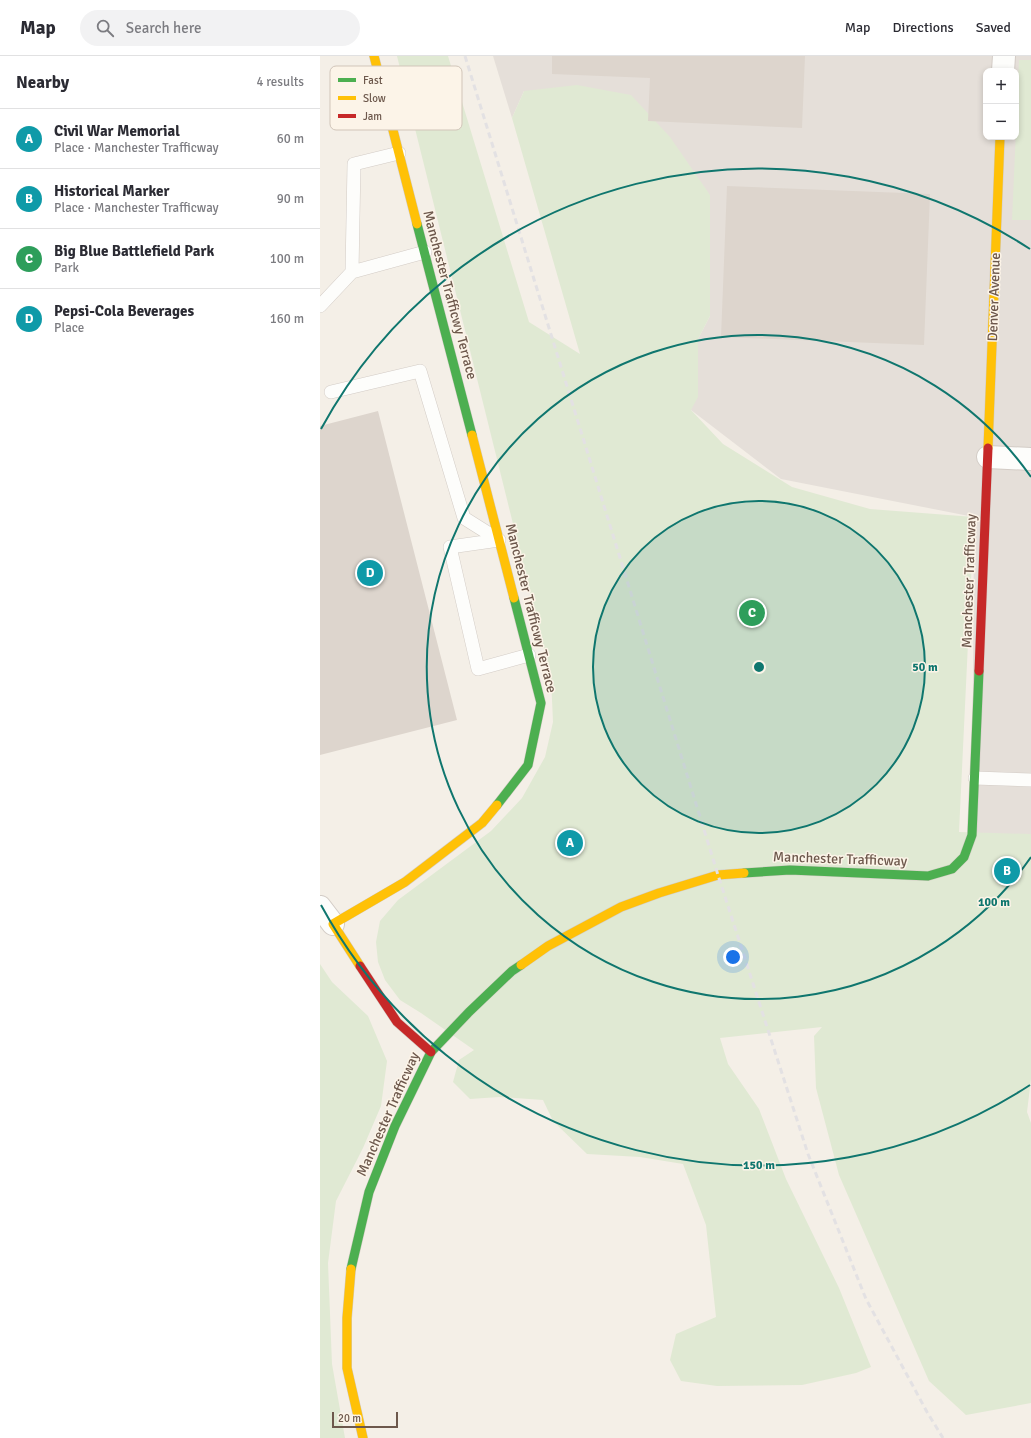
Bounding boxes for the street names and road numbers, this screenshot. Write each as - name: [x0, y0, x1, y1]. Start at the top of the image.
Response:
- street label: Manchester Trafficwy Terrace: [419, 209, 481, 381]
- street label: Denver Avenue: [984, 252, 1004, 342]
- street label: Manchester Trafficway: [958, 513, 980, 648]
- street label: Manchester Trafficwy Terrace: [502, 522, 560, 694]
- street label: Manchester Trafficway: [773, 848, 908, 870]
- street label: Manchester Trafficway: [353, 1049, 423, 1179]

